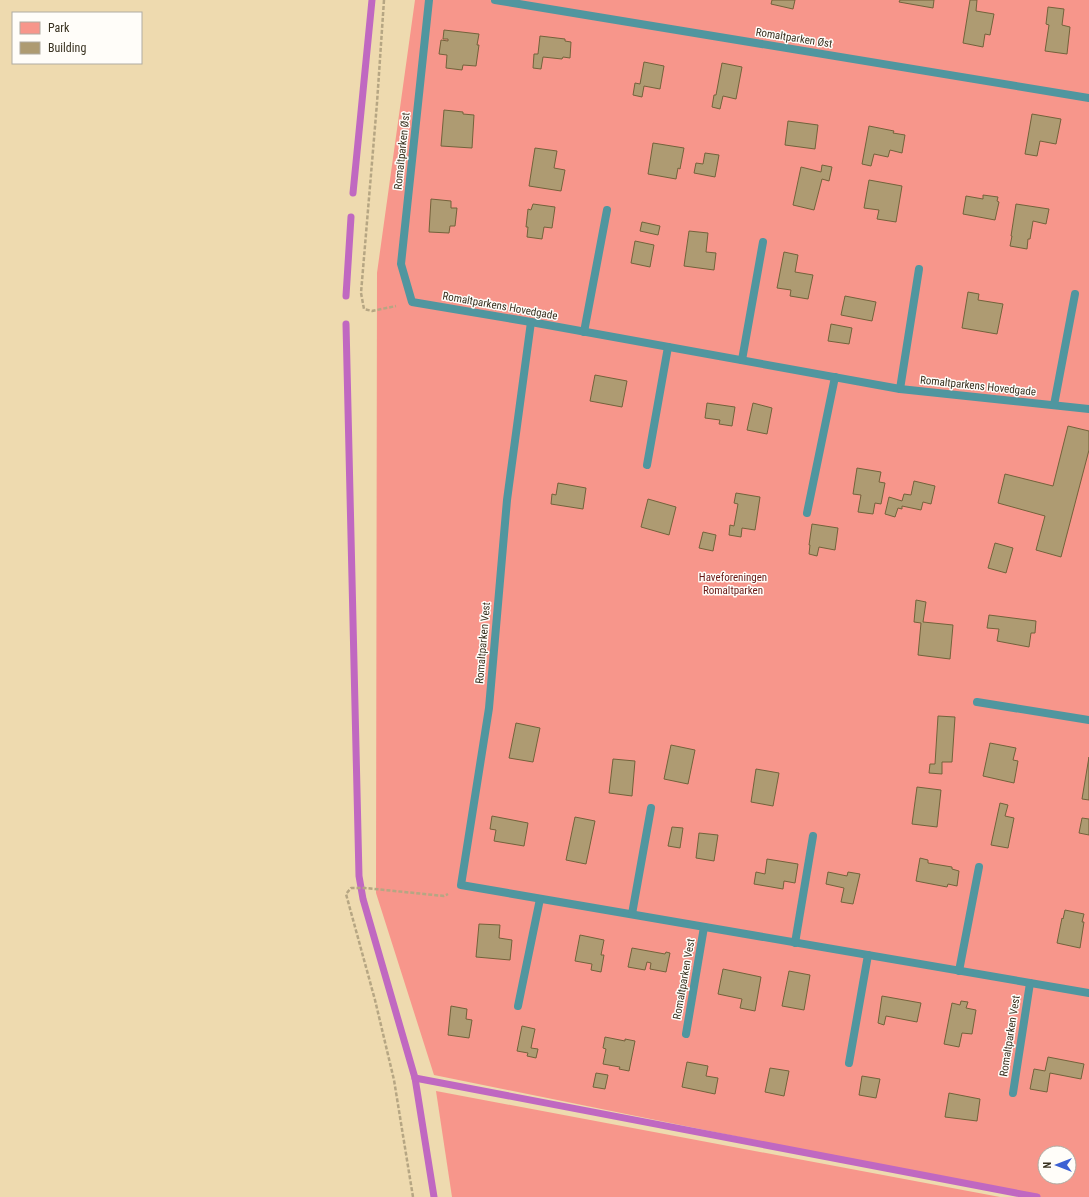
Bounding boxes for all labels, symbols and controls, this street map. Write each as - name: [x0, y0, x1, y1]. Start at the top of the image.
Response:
- legend: [12, 12, 142, 64]
- text: Park: [48, 21, 70, 35]
- street label: Romaltparken Øst: [755, 26, 833, 50]
- text: Building: [48, 41, 86, 55]
- street label: Romaltparken Øst: [391, 112, 413, 190]
- street label: Romaltparkens Hovedgade: [442, 289, 558, 323]
- street label: Romaltparkens Hovedgade: [919, 373, 1037, 399]
- park label: Haveforeningen Romaltparken: [699, 571, 767, 597]
- street label: Romaltparken Vest: [473, 602, 493, 684]
- street label: Romaltparken Vest: [670, 938, 698, 1020]
- street label: Romaltparken Vest: [997, 995, 1023, 1077]
- north arrow: [1037, 1145, 1077, 1185]
- text: N: [1041, 1161, 1054, 1168]

